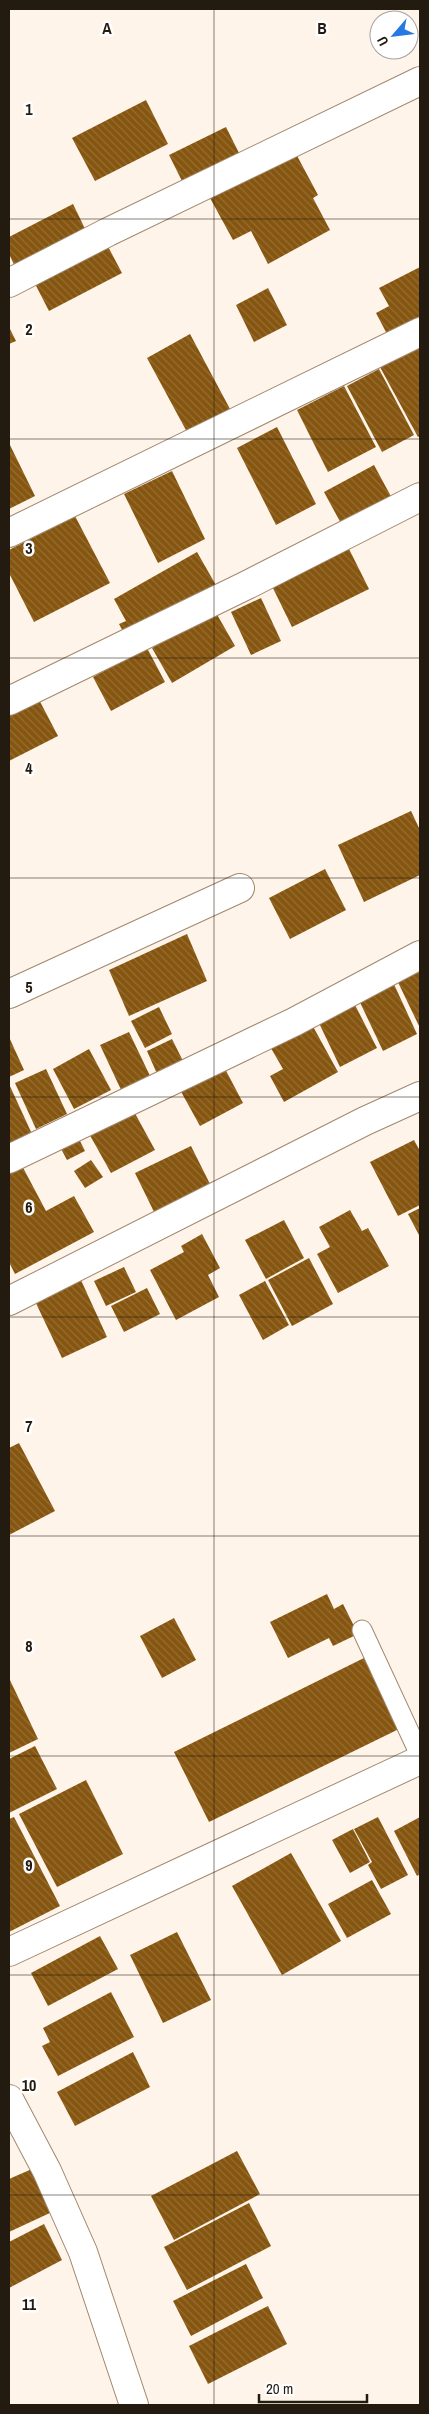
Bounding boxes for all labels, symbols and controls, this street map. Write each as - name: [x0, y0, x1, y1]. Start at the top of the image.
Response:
- north arrow: [369, 10, 419, 60]
- text: A: [102, 17, 112, 39]
- text: B: [317, 17, 327, 39]
- text: U: [373, 33, 392, 49]
- text: 1: [25, 98, 33, 120]
- text: 2: [25, 318, 33, 340]
- text: 3: [25, 537, 33, 559]
- text: 4: [25, 757, 33, 779]
- text: 5: [25, 976, 33, 998]
- text: 6: [25, 1196, 33, 1218]
- text: 7: [25, 1415, 33, 1437]
- text: 8: [25, 1635, 33, 1657]
- text: 9: [25, 1854, 33, 1876]
- text: 10: [22, 2074, 36, 2096]
- text: 11: [22, 2293, 37, 2315]
- scale bar: [259, 2372, 366, 2404]
- text: 20 m: [266, 2378, 293, 2399]

